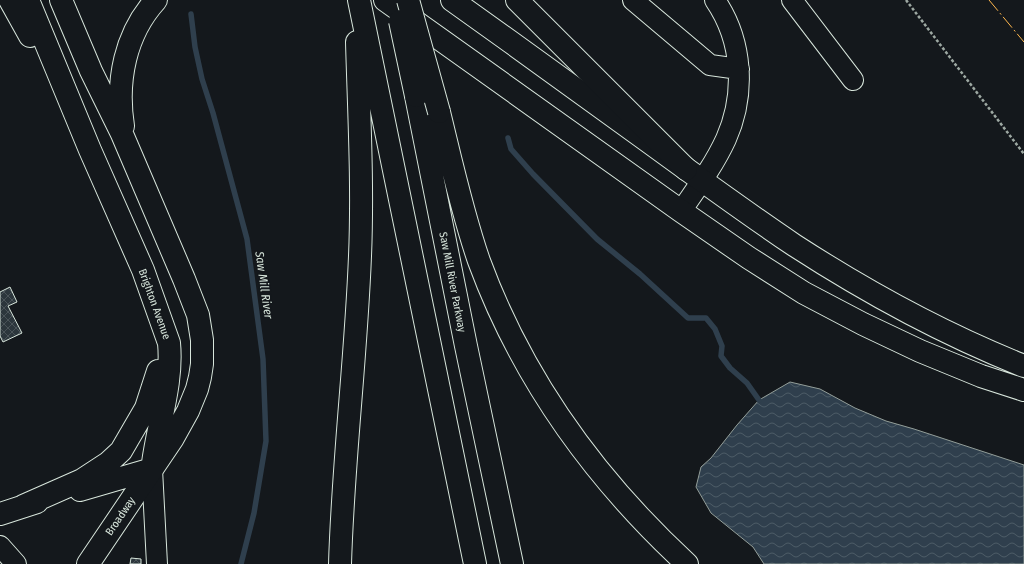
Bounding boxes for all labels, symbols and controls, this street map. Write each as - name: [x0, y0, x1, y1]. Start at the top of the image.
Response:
- street label: Saw Mill River Parkway: [436, 231, 469, 333]
- water label: Saw Mill River: [252, 249, 276, 320]
- street label: Brighton Avenue: [136, 267, 173, 341]
- street label: Broadway: [103, 494, 138, 538]

